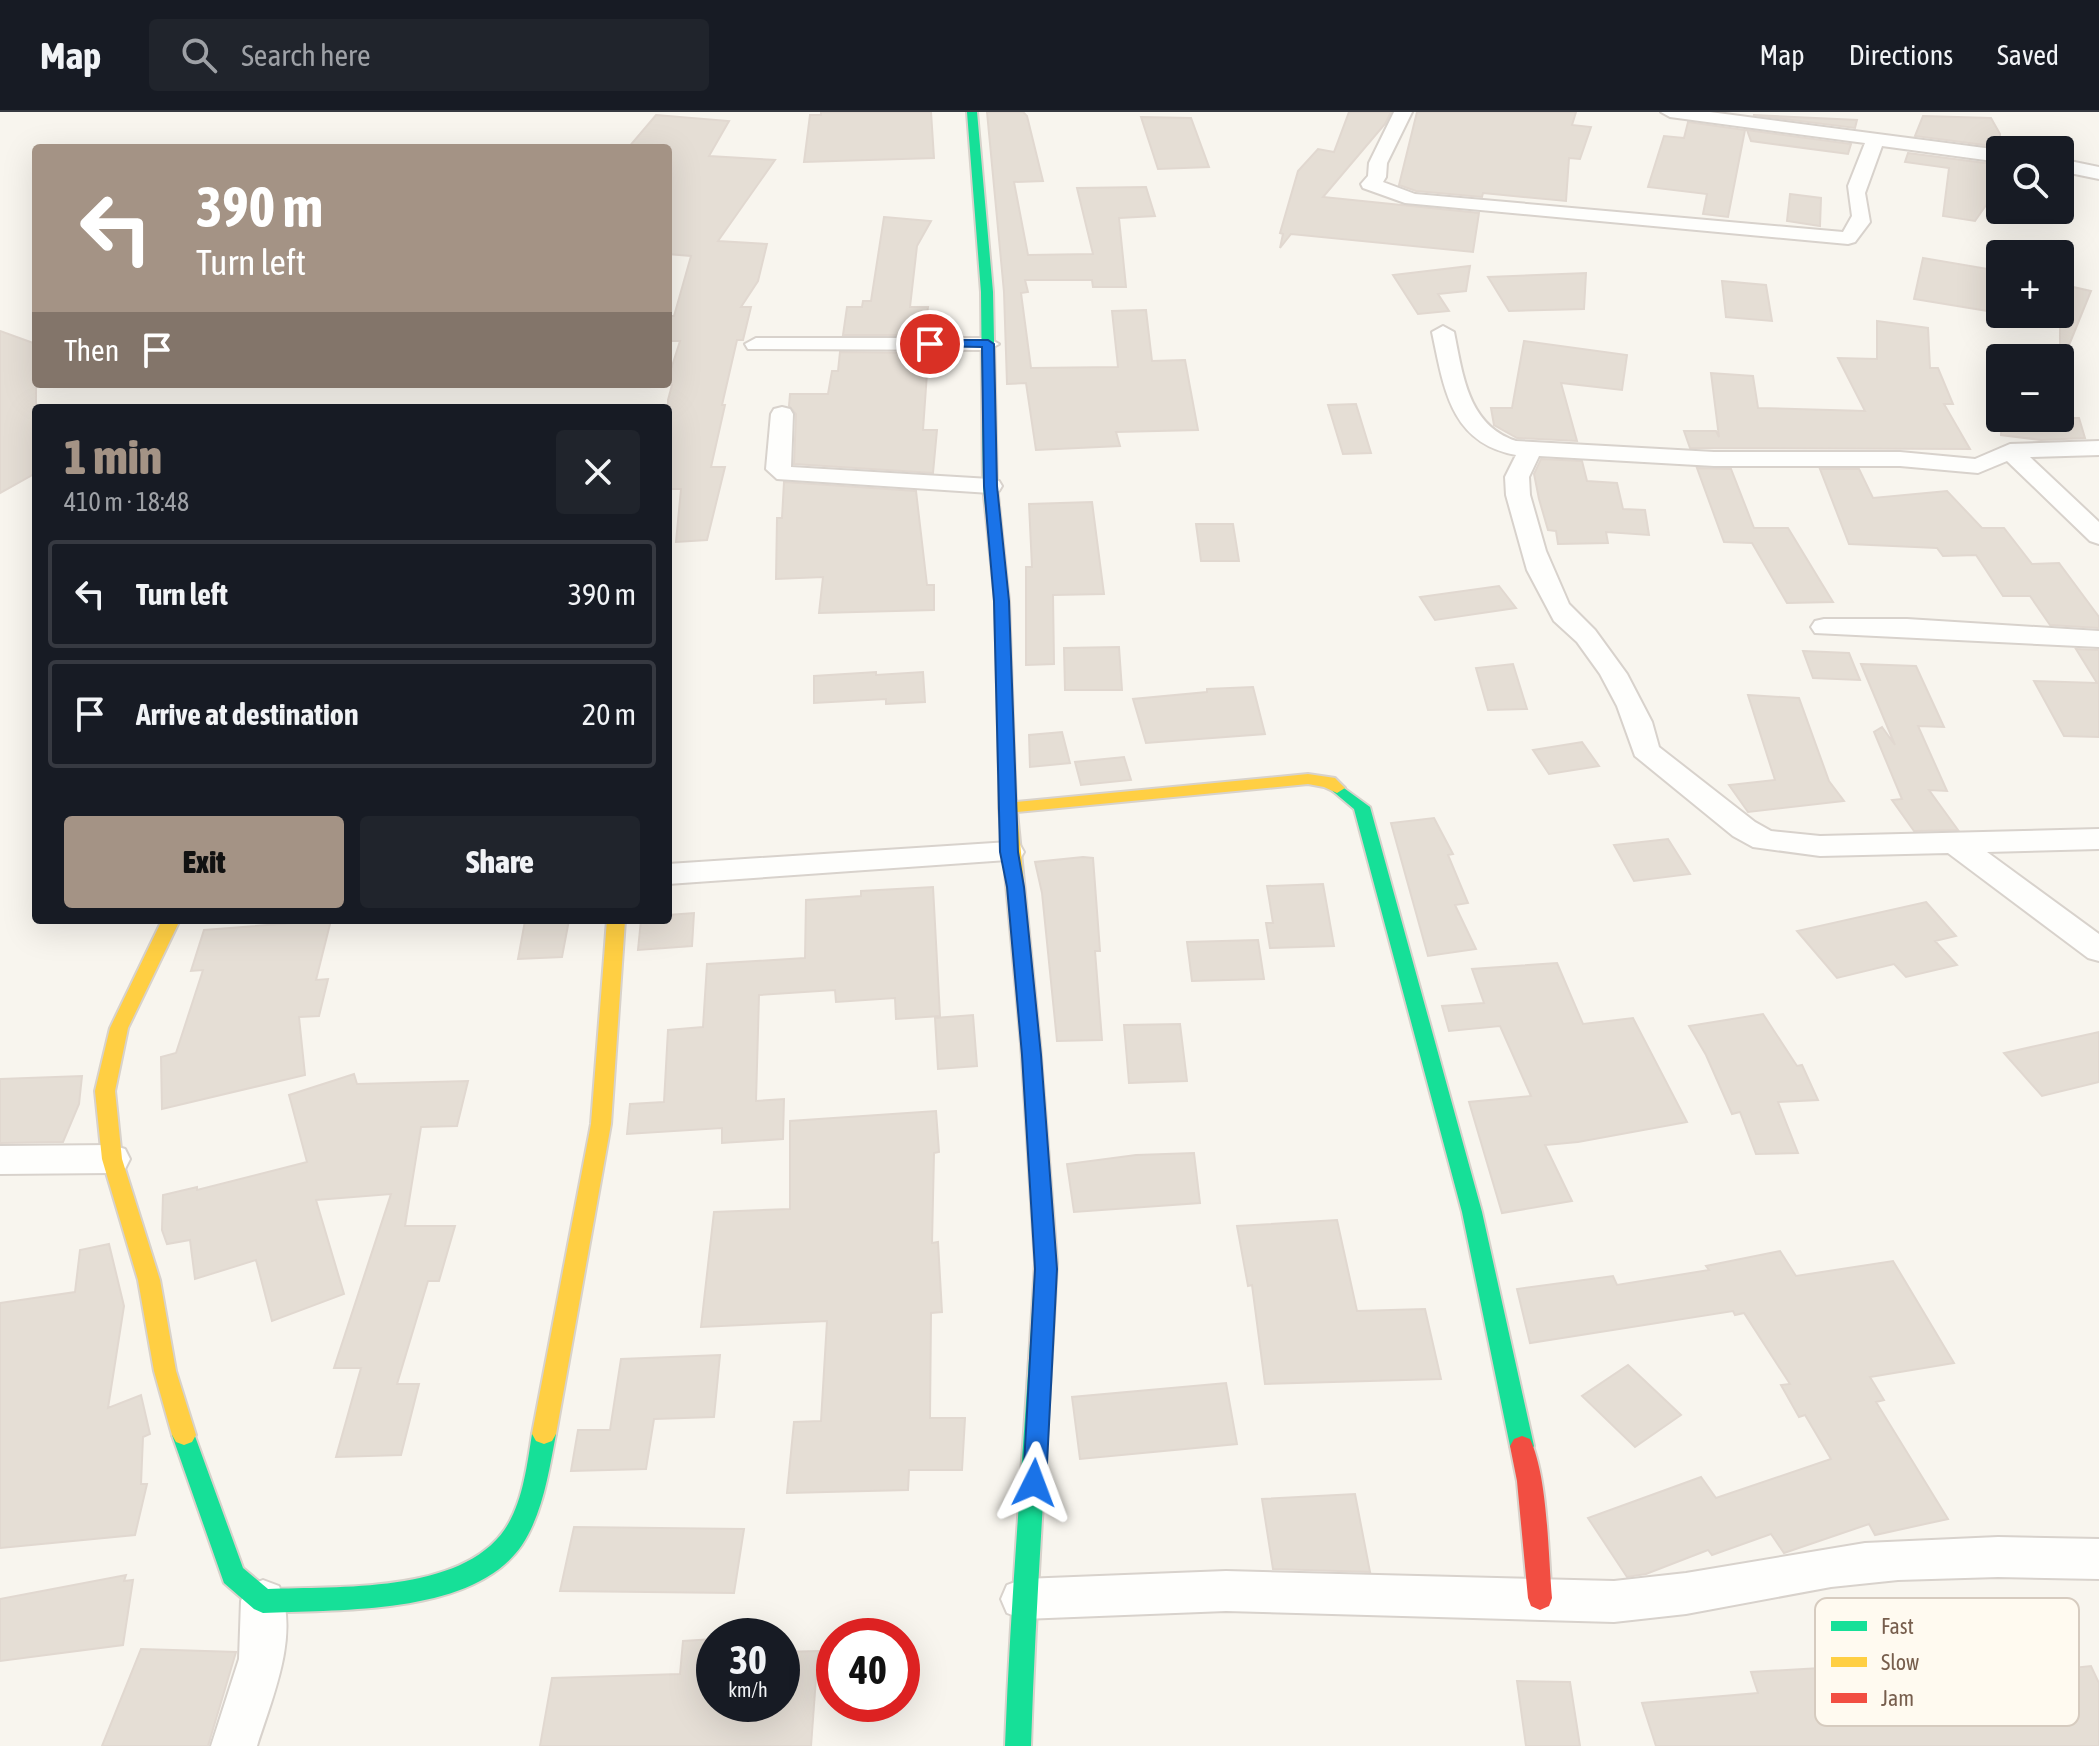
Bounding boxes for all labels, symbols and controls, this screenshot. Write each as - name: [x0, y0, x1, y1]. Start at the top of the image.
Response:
- search box: [149, 19, 709, 91]
- icon: search: [177, 33, 221, 77]
- text: Map: [40, 34, 101, 77]
- text: Search here: [241, 38, 371, 72]
- text: Map: [1760, 39, 1805, 71]
- text: Directions: [1849, 39, 1953, 71]
- text: Saved: [1997, 39, 2059, 71]
- map controls: [1986, 136, 2074, 432]
- button: search: [1986, 136, 2074, 224]
- text: 390 m: [196, 175, 323, 239]
- icon: left: [64, 176, 168, 280]
- button: +: [1986, 240, 2074, 328]
- text: Turn left: [196, 241, 306, 283]
- pin: [896, 310, 964, 378]
- icon: arrive: [908, 322, 952, 366]
- icon: arrive: [135, 328, 179, 372]
- text: Then: [64, 333, 119, 367]
- button: −: [1986, 344, 2074, 432]
- text: 1 min: [64, 429, 162, 484]
- button: close: [556, 430, 640, 514]
- text: 410 m · 18:48: [64, 487, 189, 517]
- icon: left: [68, 572, 112, 616]
- text: Turn left: [136, 577, 228, 611]
- text: 390 m: [568, 577, 636, 611]
- icon: arrive: [68, 692, 112, 736]
- text: Arrive at destination: [136, 697, 358, 731]
- text: 20 m: [582, 697, 636, 731]
- button: Exit: [64, 816, 344, 908]
- button: Share: [360, 816, 640, 908]
- position arrow: [992, 1441, 1076, 1525]
- legend: [1815, 1598, 2079, 1726]
- text: Fast: [1881, 1613, 1914, 1639]
- speed limit sign: 40: [816, 1618, 920, 1722]
- text: 30: [729, 1637, 767, 1682]
- text: Slow: [1881, 1649, 1919, 1675]
- text: km/h: [728, 1678, 768, 1701]
- text: Jam: [1881, 1685, 1914, 1711]

